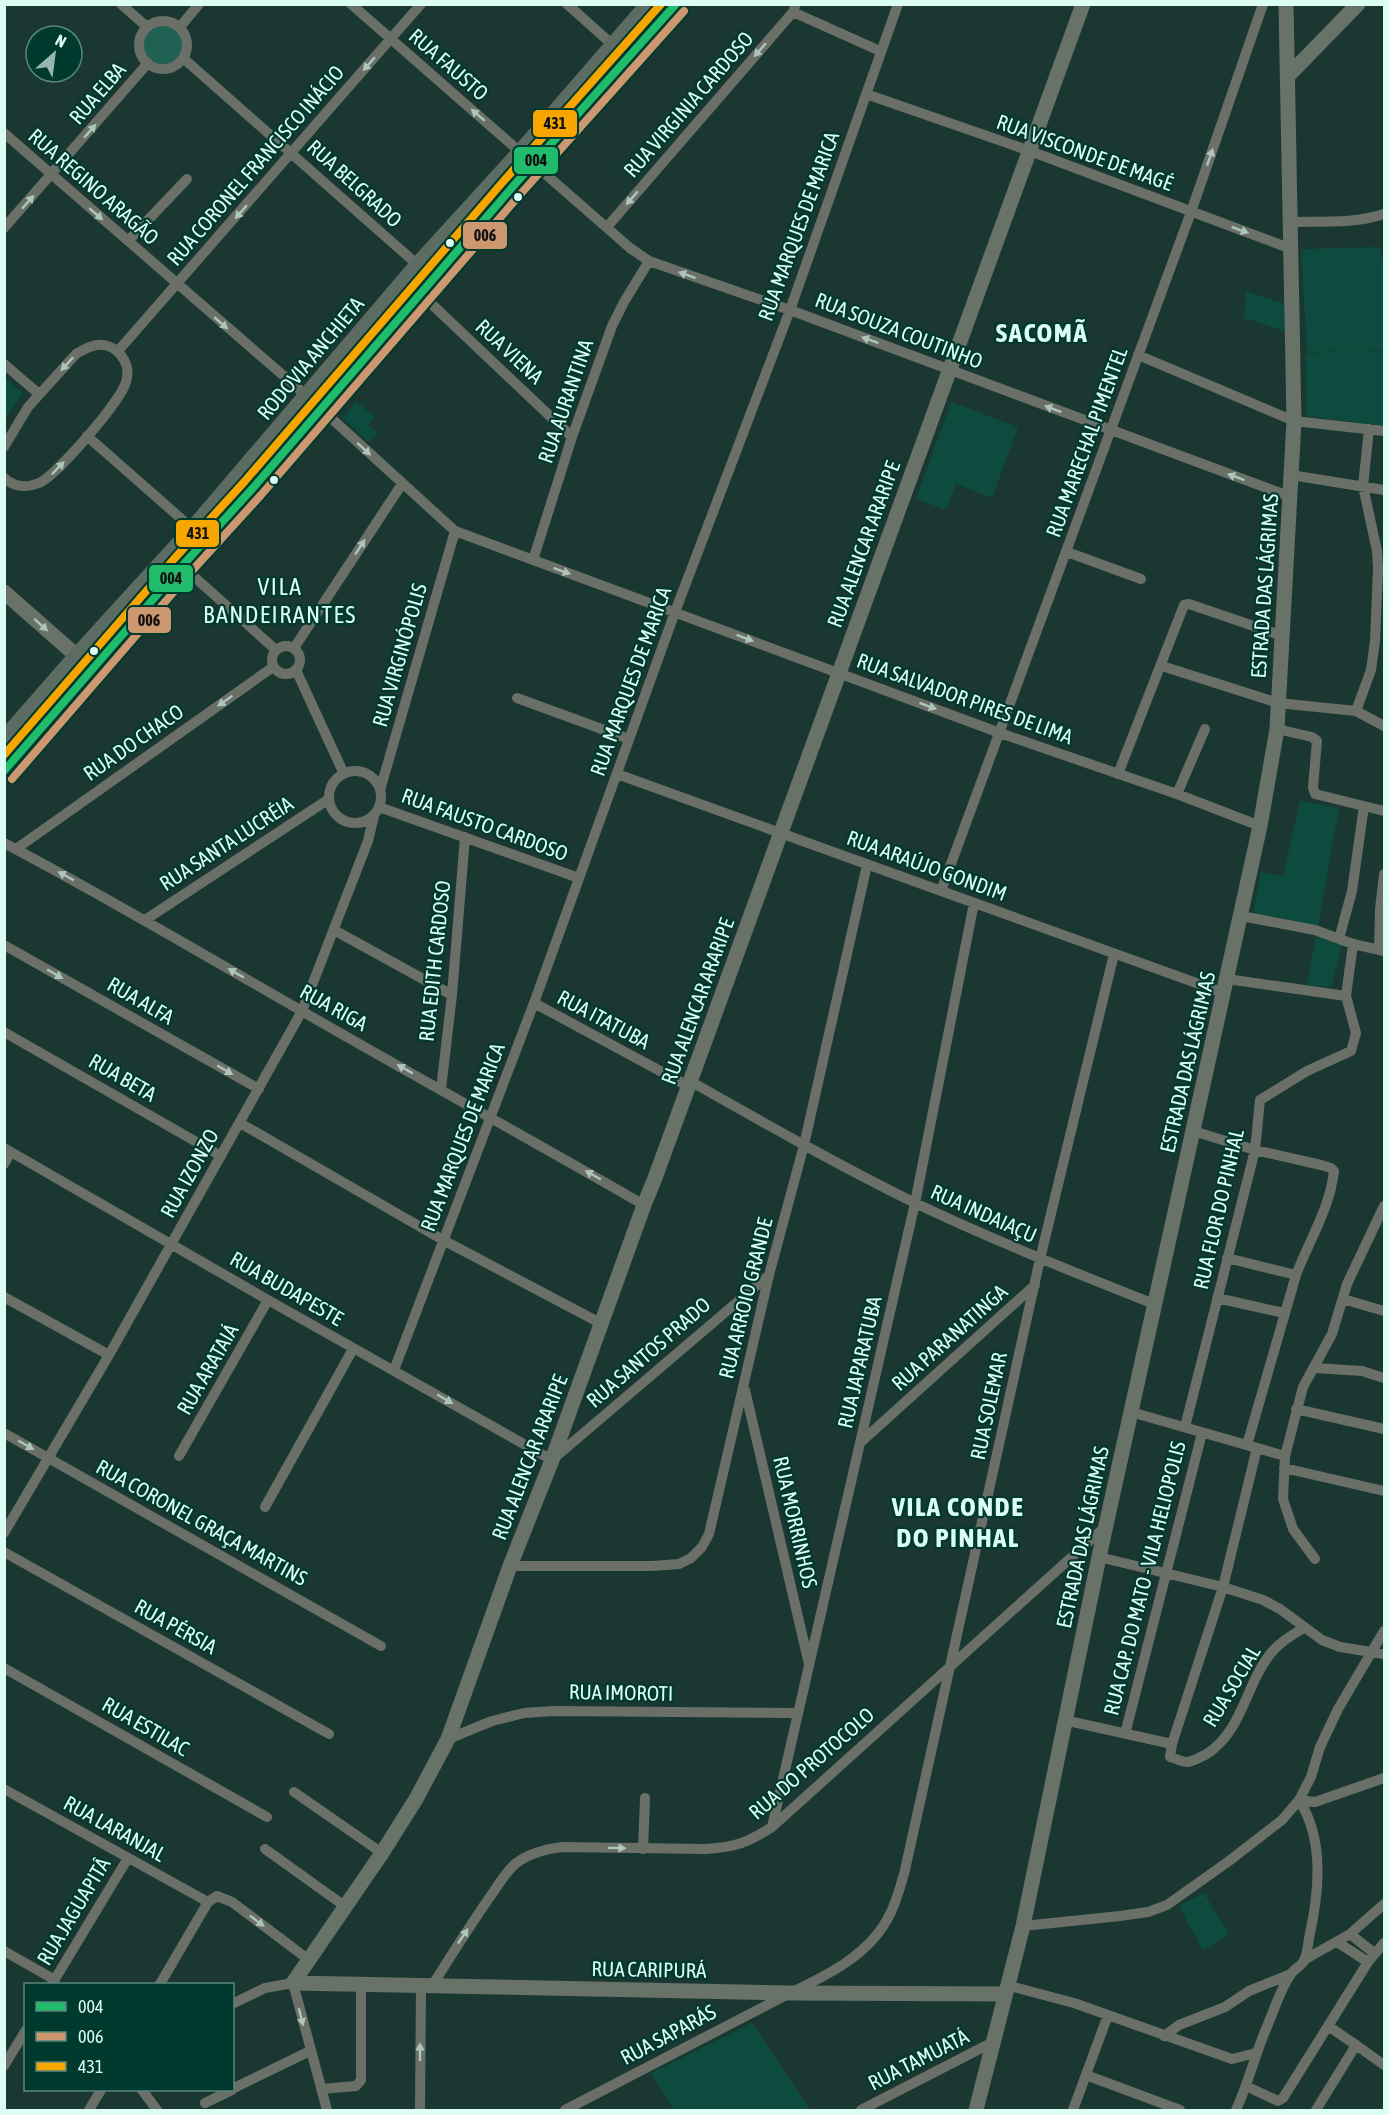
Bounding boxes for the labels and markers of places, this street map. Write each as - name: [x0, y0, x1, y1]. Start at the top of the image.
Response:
- unlabelled marker: [512, 191, 524, 203]
- unlabelled marker: [444, 237, 456, 249]
- unlabelled marker: [268, 474, 280, 486]
- unlabelled marker: [88, 645, 100, 657]

